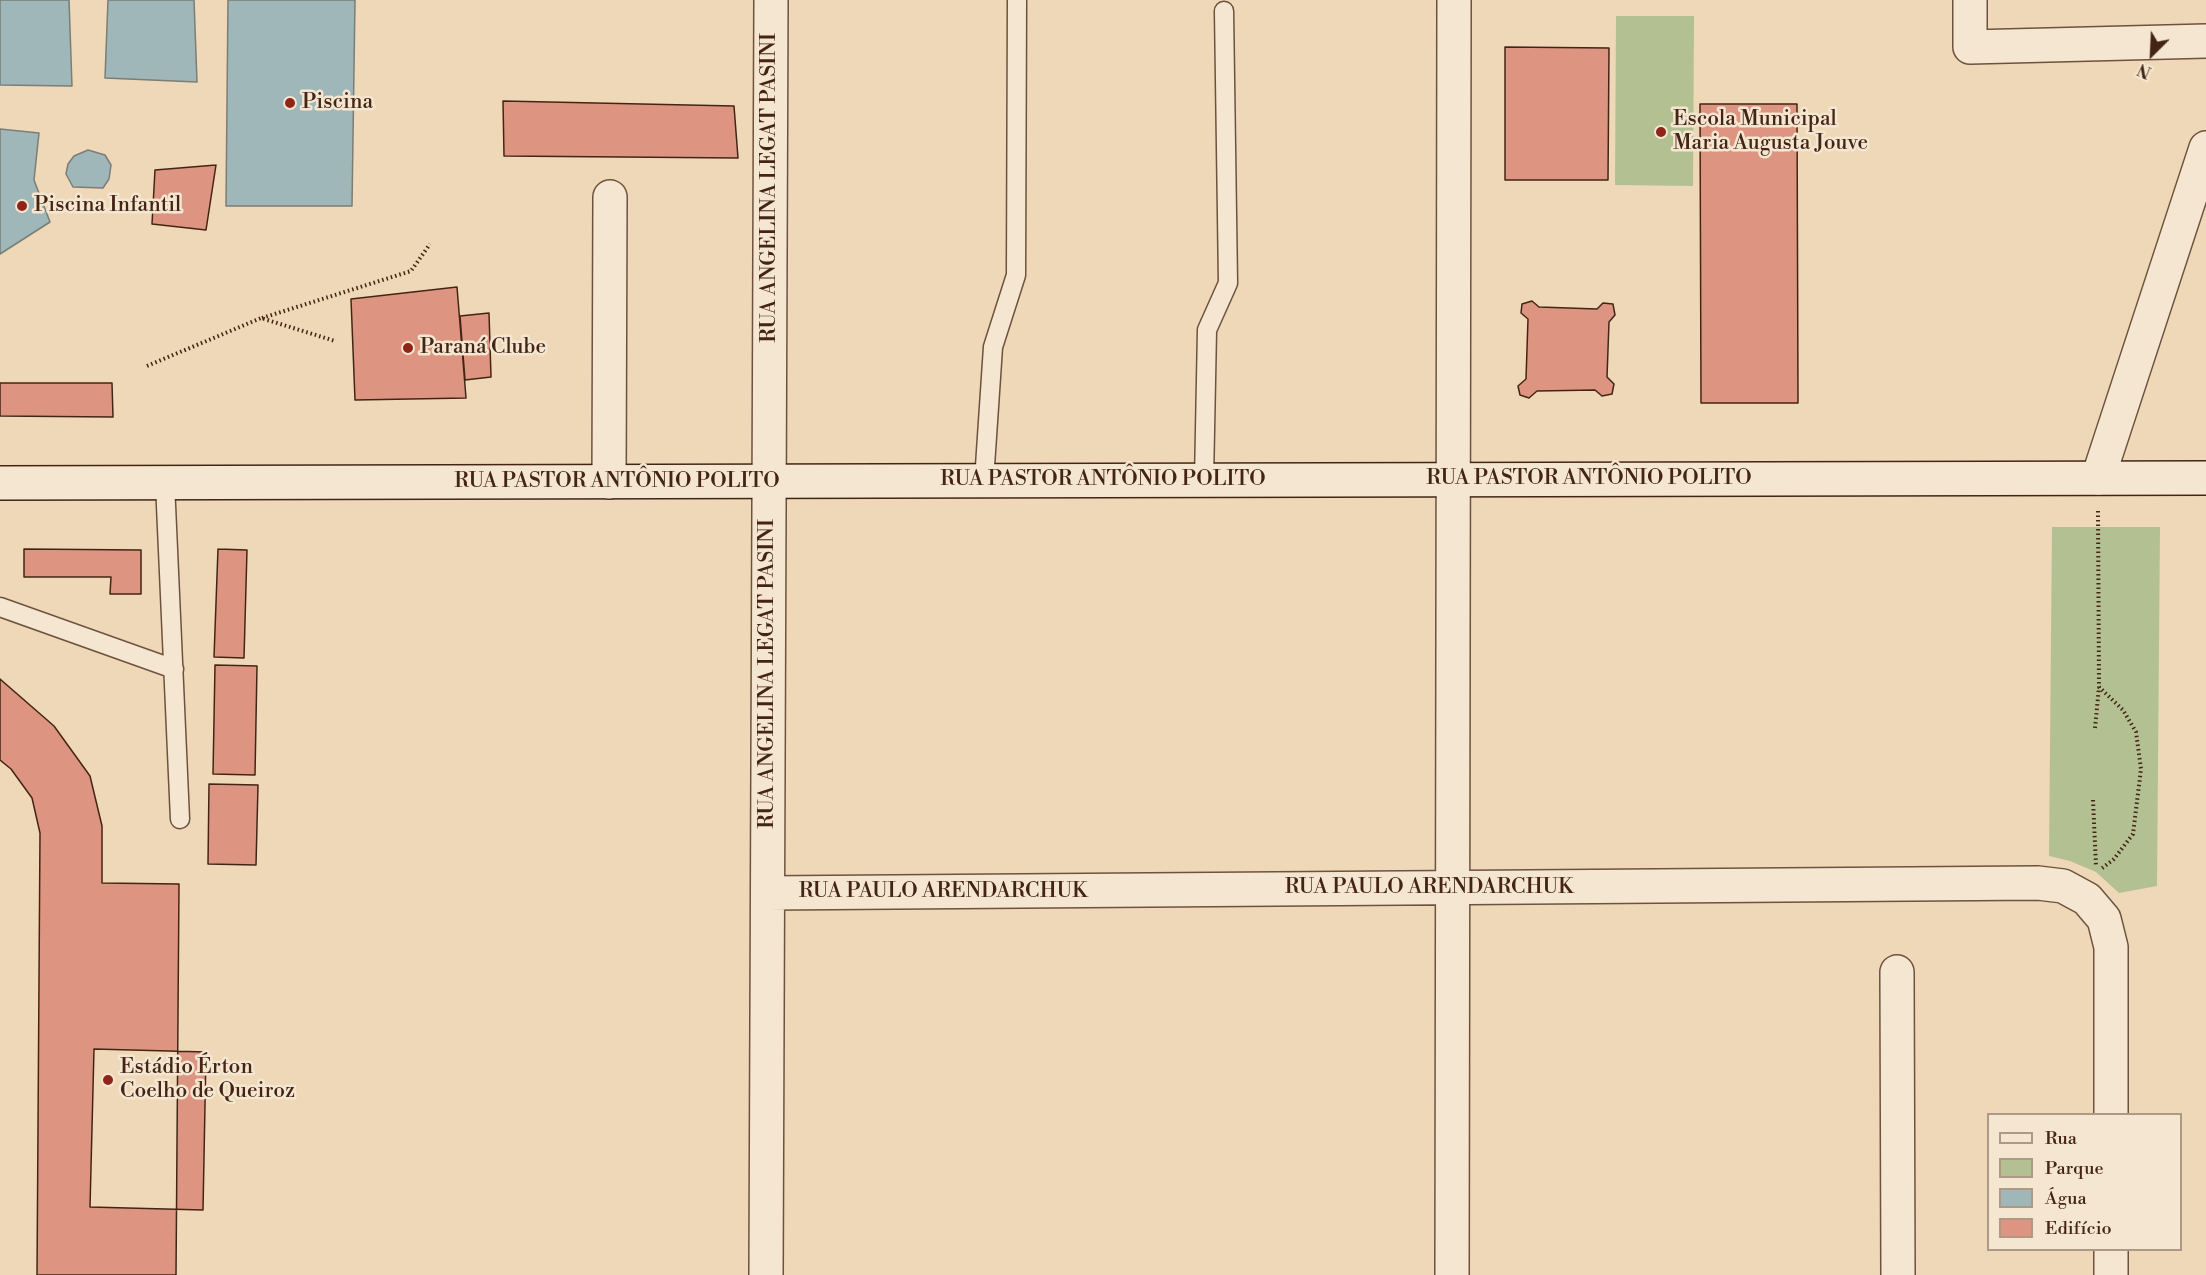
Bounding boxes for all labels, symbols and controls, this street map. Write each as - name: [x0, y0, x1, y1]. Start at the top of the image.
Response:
- north arrow: [2122, 24, 2182, 84]
- street label: RUA ANGELINA LEGAT PASINI: [757, 33, 783, 343]
- text: N: [2135, 59, 2155, 82]
- place label: Piscina: [302, 90, 373, 116]
- marker: Piscina: [283, 96, 297, 110]
- place label: Escola Municipal Maria Augusta Jouve: [1673, 107, 1868, 157]
- marker: Escola Municipal Maria Augusta Jouve: [1654, 125, 1668, 139]
- place label: Piscina Infantil: [34, 193, 181, 219]
- marker: Piscina Infantil: [15, 199, 29, 213]
- place label: Paraná Clube: [420, 335, 546, 361]
- marker: Paraná Clube: [401, 341, 415, 355]
- street label: RUA PASTOR ANTÔNIO POLITO: [1426, 466, 1752, 492]
- street label: RUA PASTOR ANTÔNIO POLITO: [940, 467, 1266, 493]
- street label: RUA PASTOR ANTÔNIO POLITO: [454, 469, 780, 495]
- street label: RUA ANGELINA LEGAT PASINI: [755, 519, 781, 829]
- street label: RUA PAULO ARENDARCHUK: [1285, 875, 1573, 901]
- street label: RUA PAULO ARENDARCHUK: [799, 879, 1087, 905]
- place label: Estádio Érton Coelho de Queiroz: [120, 1055, 295, 1105]
- marker: Estádio Érton Coelho de Queiroz: [101, 1073, 115, 1087]
- legend: [1987, 1113, 2182, 1251]
- text: Rua: [2045, 1127, 2077, 1150]
- text: Parque: [2045, 1157, 2104, 1180]
- text: Água: [2045, 1187, 2087, 1210]
- text: Edifício: [2045, 1217, 2112, 1240]

